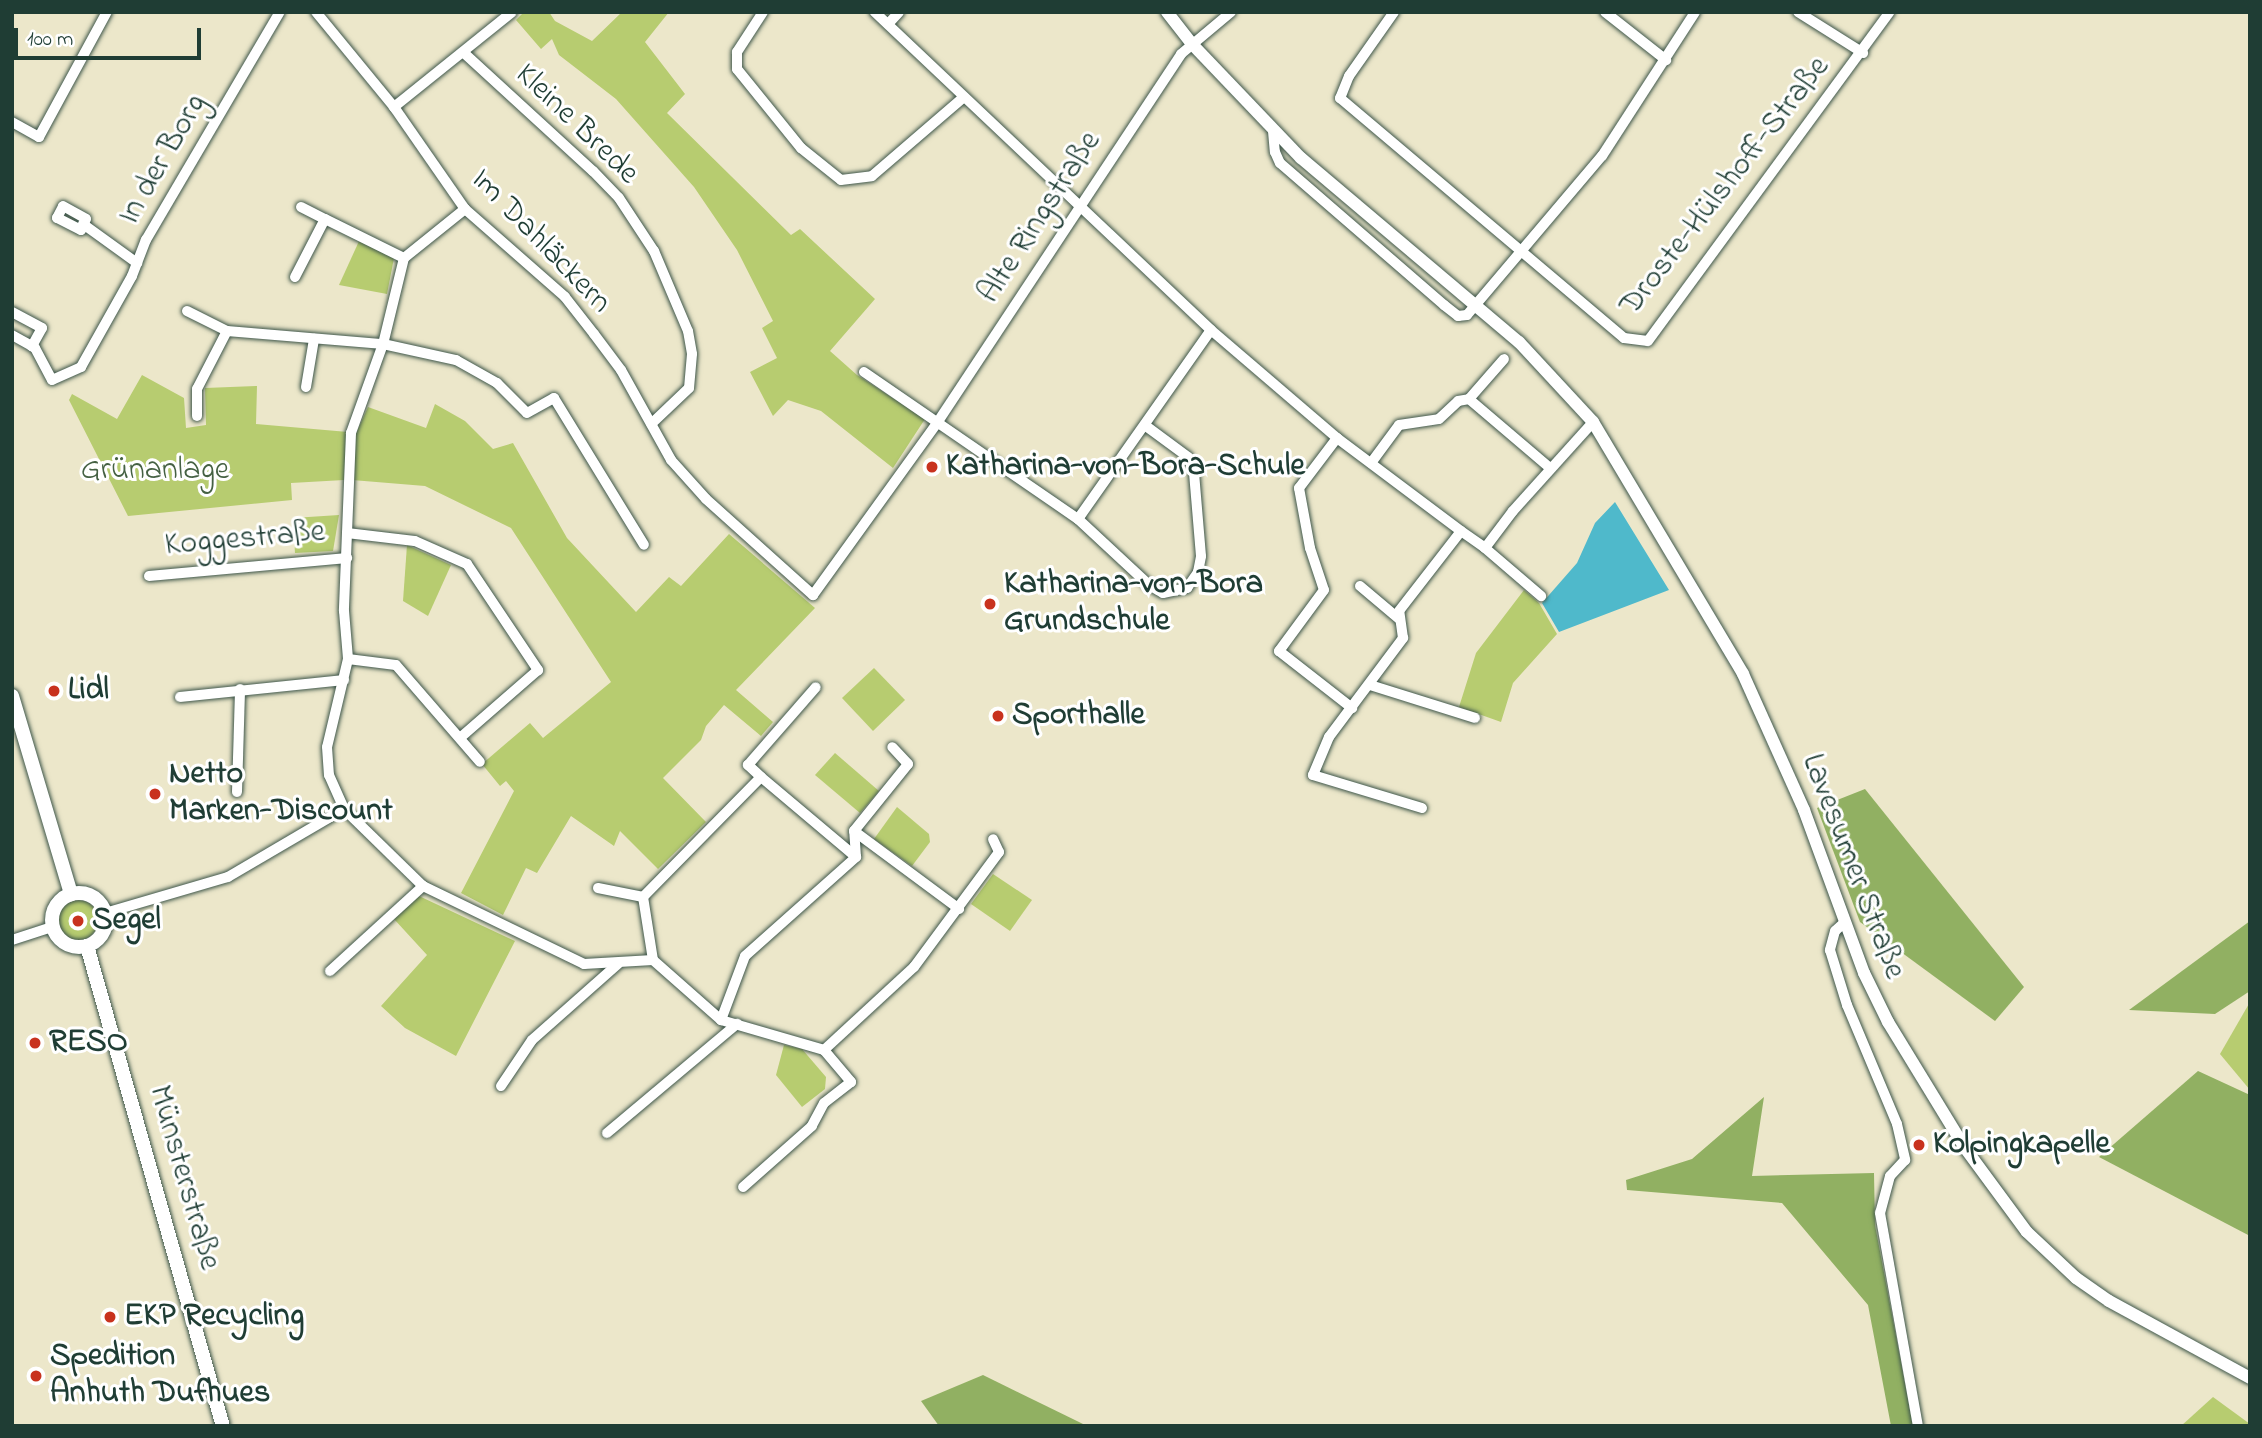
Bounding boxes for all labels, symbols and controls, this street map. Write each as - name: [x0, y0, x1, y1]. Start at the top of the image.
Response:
- scale bar: [18, 14, 205, 58]
- text: 100 m: [27, 25, 73, 55]
- street label: Droste-Hülshoff-Straße: [1613, 50, 1839, 324]
- street label: Kleine Brede: [506, 57, 646, 193]
- street label: In der Borg: [111, 88, 217, 232]
- street label: Alte Ringstraße: [971, 125, 1111, 311]
- street label: Im Dahläckern: [462, 162, 618, 322]
- place label: Katharina-von-Bora-Schule: [946, 448, 1305, 486]
- park label: Grünanlage: [81, 452, 229, 490]
- marker: Katharina-von-Bora-Schule: [924, 459, 940, 475]
- street label: Koggestraße: [163, 514, 327, 566]
- place label: Katharina-von-Bora Grundschule: [1004, 567, 1263, 642]
- marker: Katharina-von-Bora Grundschule: [982, 596, 998, 612]
- place label: Lidl: [68, 672, 109, 710]
- marker: Lidl: [46, 683, 62, 699]
- place label: Sporthalle: [1012, 697, 1145, 735]
- marker: Sporthalle: [990, 708, 1006, 724]
- street label: Lavesumer Straße: [1791, 749, 1913, 985]
- place label: Netto Marken-Discount: [169, 757, 393, 832]
- marker: Netto Marken-Discount: [147, 786, 163, 802]
- place label: Segel: [92, 902, 161, 940]
- marker: Segel: [70, 913, 86, 929]
- place label: RESO: [49, 1024, 128, 1062]
- marker: RESO: [27, 1035, 43, 1051]
- street label: Münsterstraße: [138, 1081, 228, 1275]
- place label: Kolpingkapelle: [1933, 1126, 2110, 1164]
- marker: Kolpingkapelle: [1911, 1137, 1927, 1153]
- place label: EKP Recycling: [124, 1298, 304, 1336]
- marker: EKP Recycling: [102, 1309, 118, 1325]
- place label: Spedition Anhuth Dufhues: [50, 1339, 270, 1414]
- marker: Spedition Anhuth Dufhues: [28, 1368, 44, 1384]

